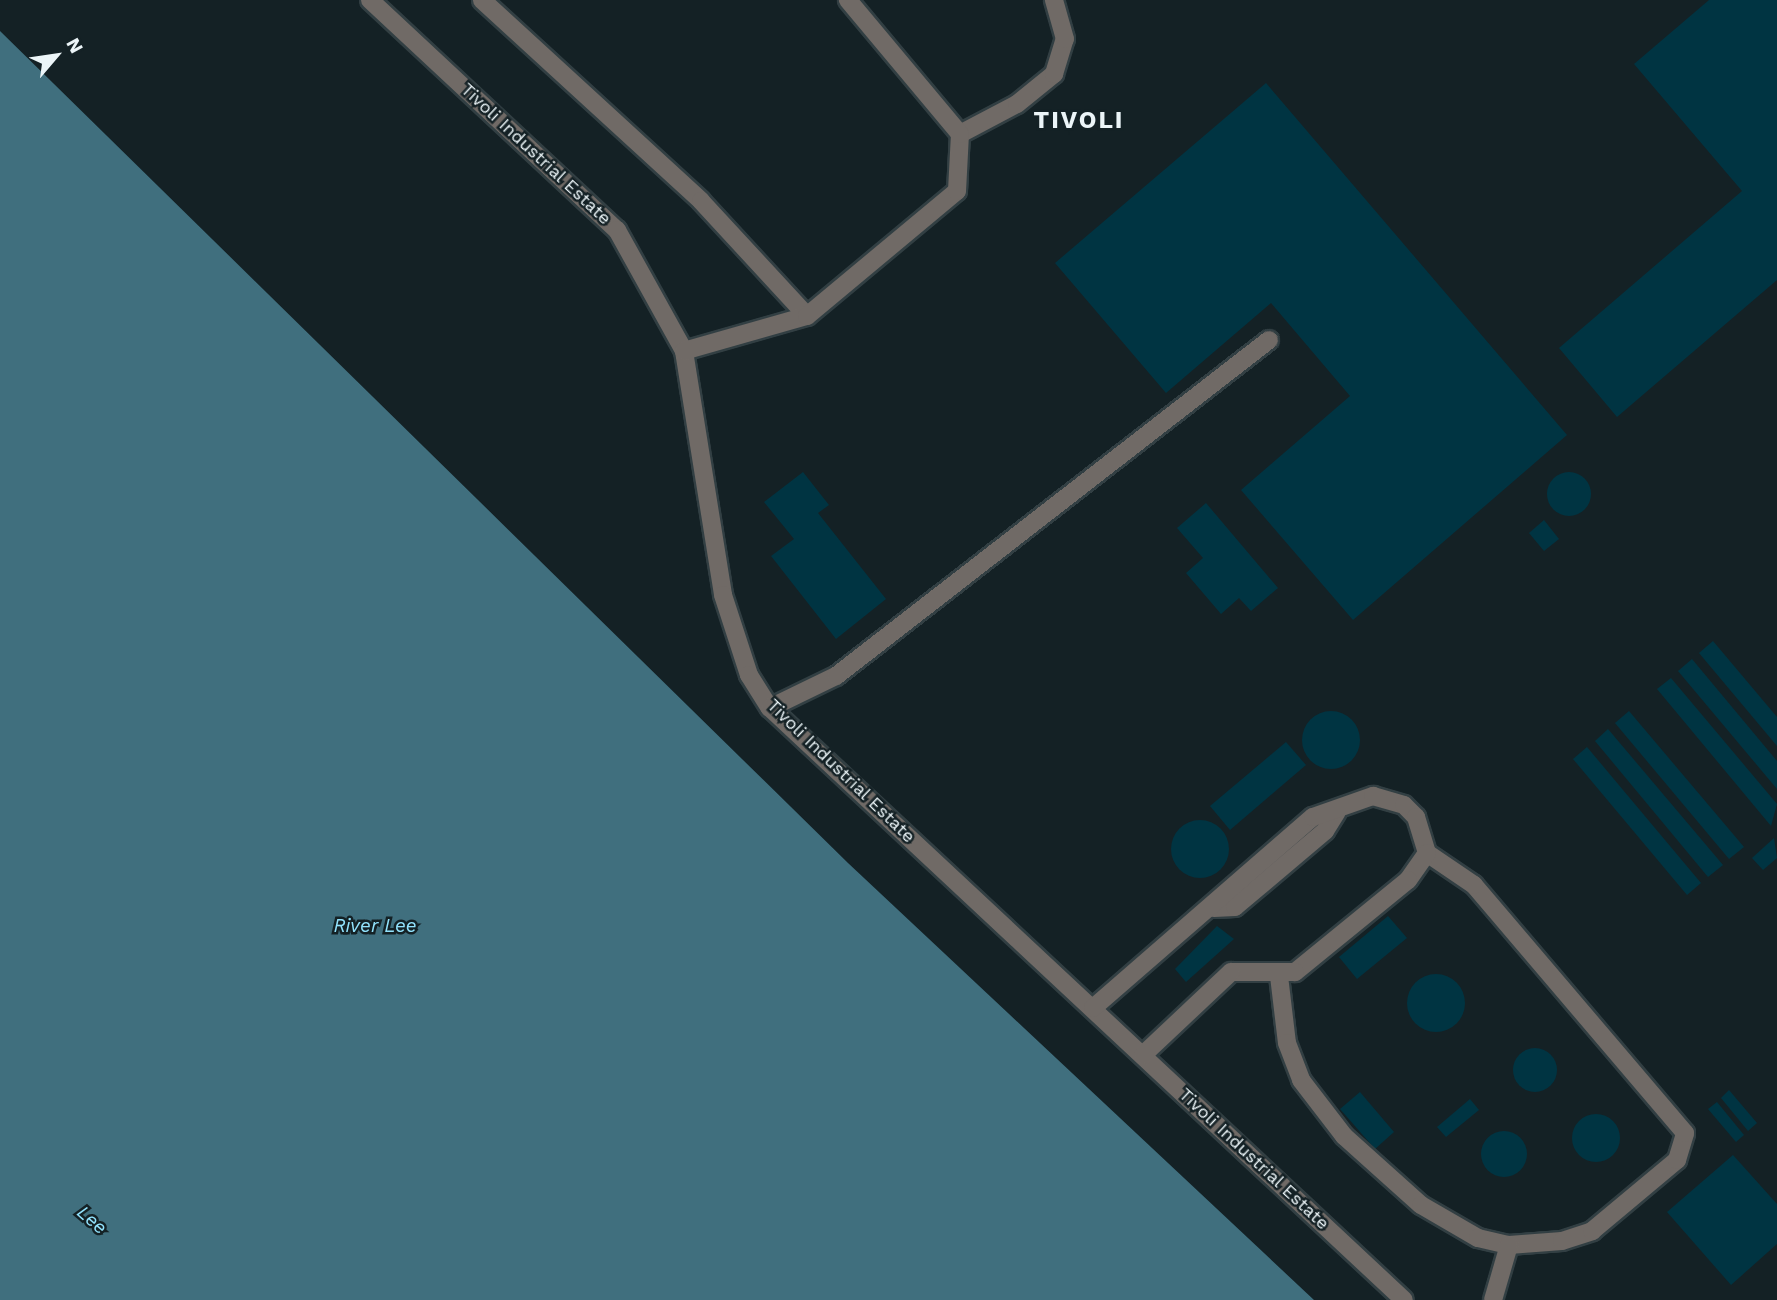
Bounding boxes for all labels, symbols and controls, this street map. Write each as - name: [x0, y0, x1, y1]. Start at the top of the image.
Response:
- north arrow: [21, 21, 91, 91]
- text: N: [61, 34, 88, 57]
- street label: Tivoli Industrial Estate: [456, 79, 616, 229]
- district label: TIVOLI: [1034, 107, 1124, 135]
- street label: Tivoli Industrial Estate: [762, 694, 920, 848]
- water label: River Lee: [333, 915, 417, 937]
- street label: Tivoli Industrial Estate: [1174, 1084, 1334, 1234]
- water label: Lee: [72, 1201, 112, 1239]

